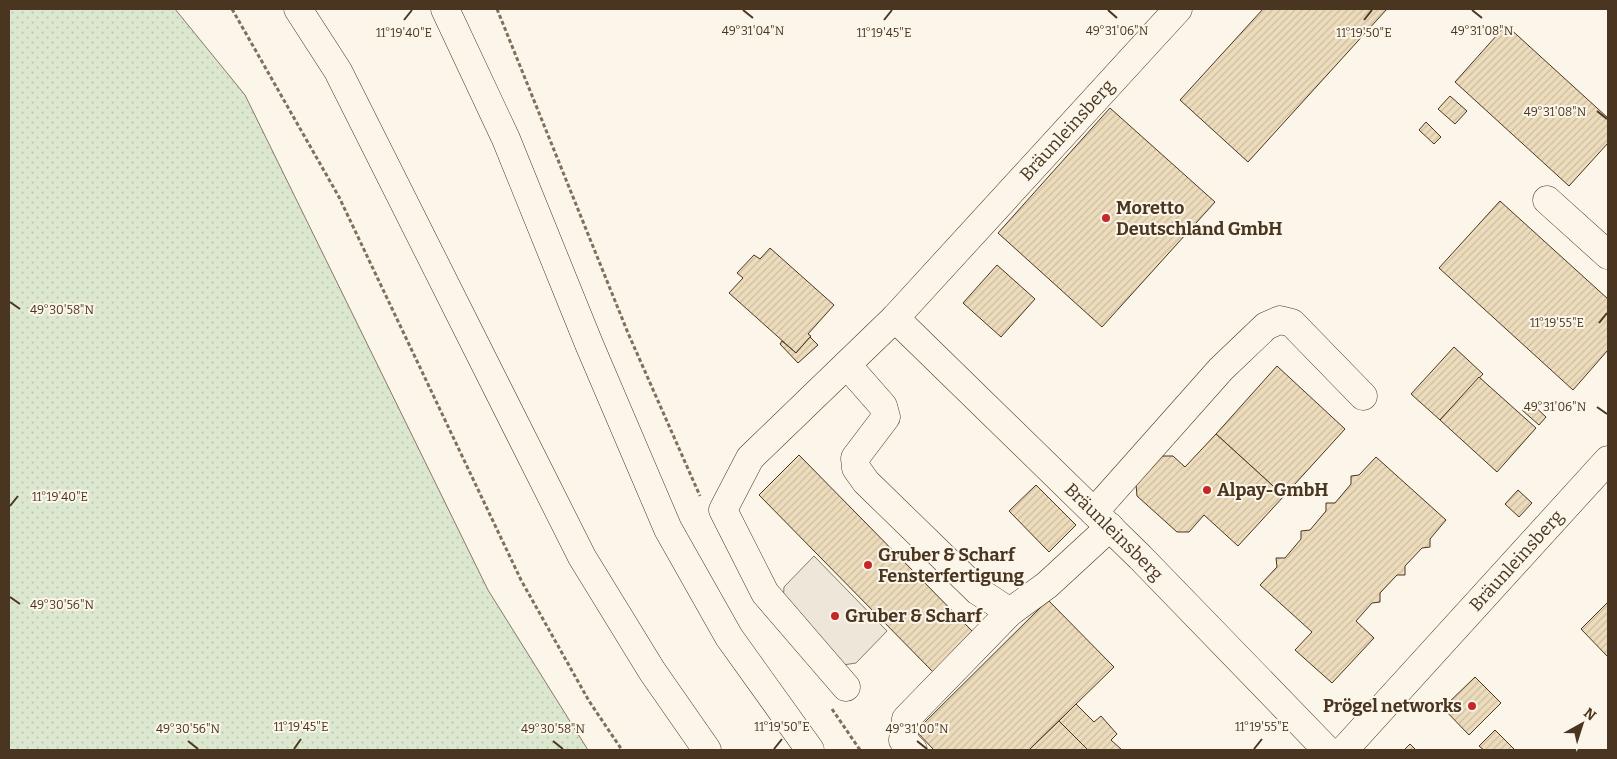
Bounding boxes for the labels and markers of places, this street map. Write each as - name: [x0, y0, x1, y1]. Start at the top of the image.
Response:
- place label: Moretto Deutschland GmbH: [1116, 197, 1282, 240]
- marker: Moretto Deutschland GmbH: [1100, 212, 1112, 224]
- place label: Alpay-GmbH: [1217, 479, 1328, 501]
- marker: Alpay-GmbH: [1201, 484, 1213, 496]
- place label: Gruber & Scharf Fensterfertigung: [878, 544, 1025, 587]
- marker: Gruber & Scharf Fensterfertigung: [862, 559, 874, 571]
- place label: Gruber & Scharf: [845, 605, 983, 627]
- marker: Gruber & Scharf: [829, 610, 841, 622]
- place label: Prögel networks: [1323, 695, 1462, 717]
- marker: Prögel networks: [1466, 700, 1478, 712]

